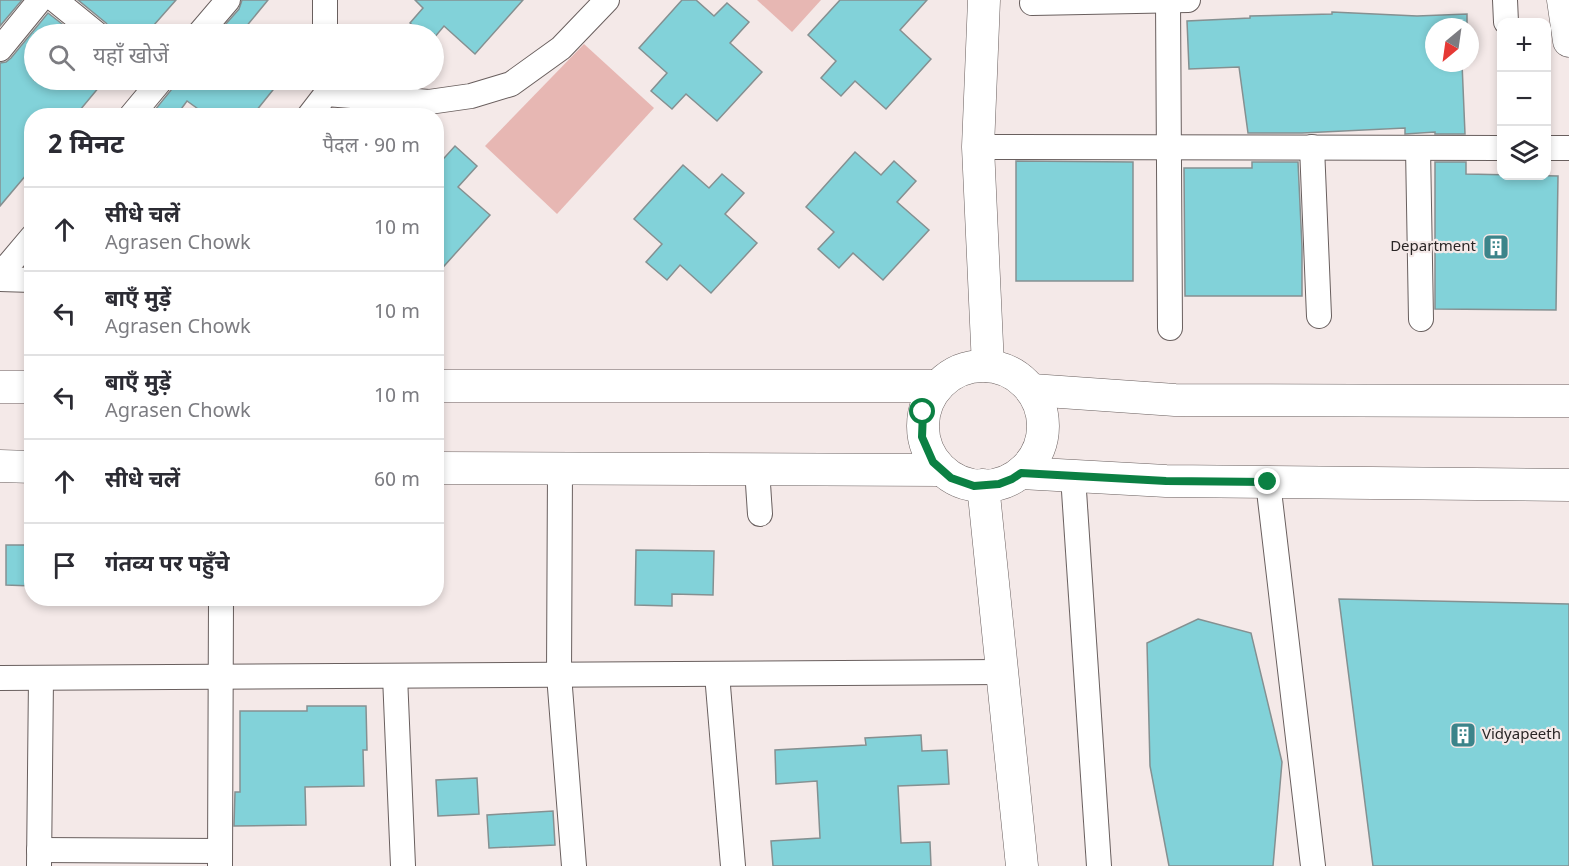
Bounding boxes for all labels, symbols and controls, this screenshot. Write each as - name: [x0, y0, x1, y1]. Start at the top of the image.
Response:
- north arrow: [1425, 18, 1479, 72]
- map controls: [1497, 18, 1551, 180]
- button: +: [1497, 18, 1551, 72]
- search box: [24, 24, 444, 90]
- icon: search: [45, 41, 78, 74]
- text: यहाँ खोजें: [93, 43, 169, 72]
- button: −: [1497, 72, 1551, 126]
- button: layers: [1497, 126, 1551, 180]
- text: 2 मिनट: [48, 130, 124, 164]
- text: पैदल · 90 m: [323, 134, 420, 160]
- text: सीधे चलें: [105, 202, 180, 231]
- icon: ahead: [48, 213, 81, 246]
- text: 10 m: [374, 216, 420, 242]
- text: Agrasen Chowk: [105, 231, 251, 257]
- building icon: Department: [1481, 232, 1511, 262]
- place label: Department: [1390, 238, 1477, 257]
- text: बाएँ मुड़ें: [105, 286, 171, 315]
- icon: left: [48, 297, 81, 330]
- text: 10 m: [374, 300, 420, 326]
- text: Agrasen Chowk: [105, 315, 251, 341]
- text: बाएँ मुड़ें: [105, 370, 171, 399]
- icon: left: [48, 381, 81, 414]
- text: 10 m: [374, 384, 420, 410]
- route start: [909, 398, 935, 424]
- text: Agrasen Chowk: [105, 399, 251, 425]
- icon: ahead: [48, 465, 81, 498]
- text: सीधे चलें: [105, 467, 180, 496]
- text: 60 m: [374, 468, 420, 494]
- route end: [1254, 468, 1280, 494]
- icon: arrive: [48, 549, 81, 582]
- text: गंतव्य पर पहुँचे: [105, 551, 230, 580]
- building icon: Vidyapeeth: [1448, 720, 1478, 750]
- place label: Vidyapeeth: [1482, 726, 1561, 745]

